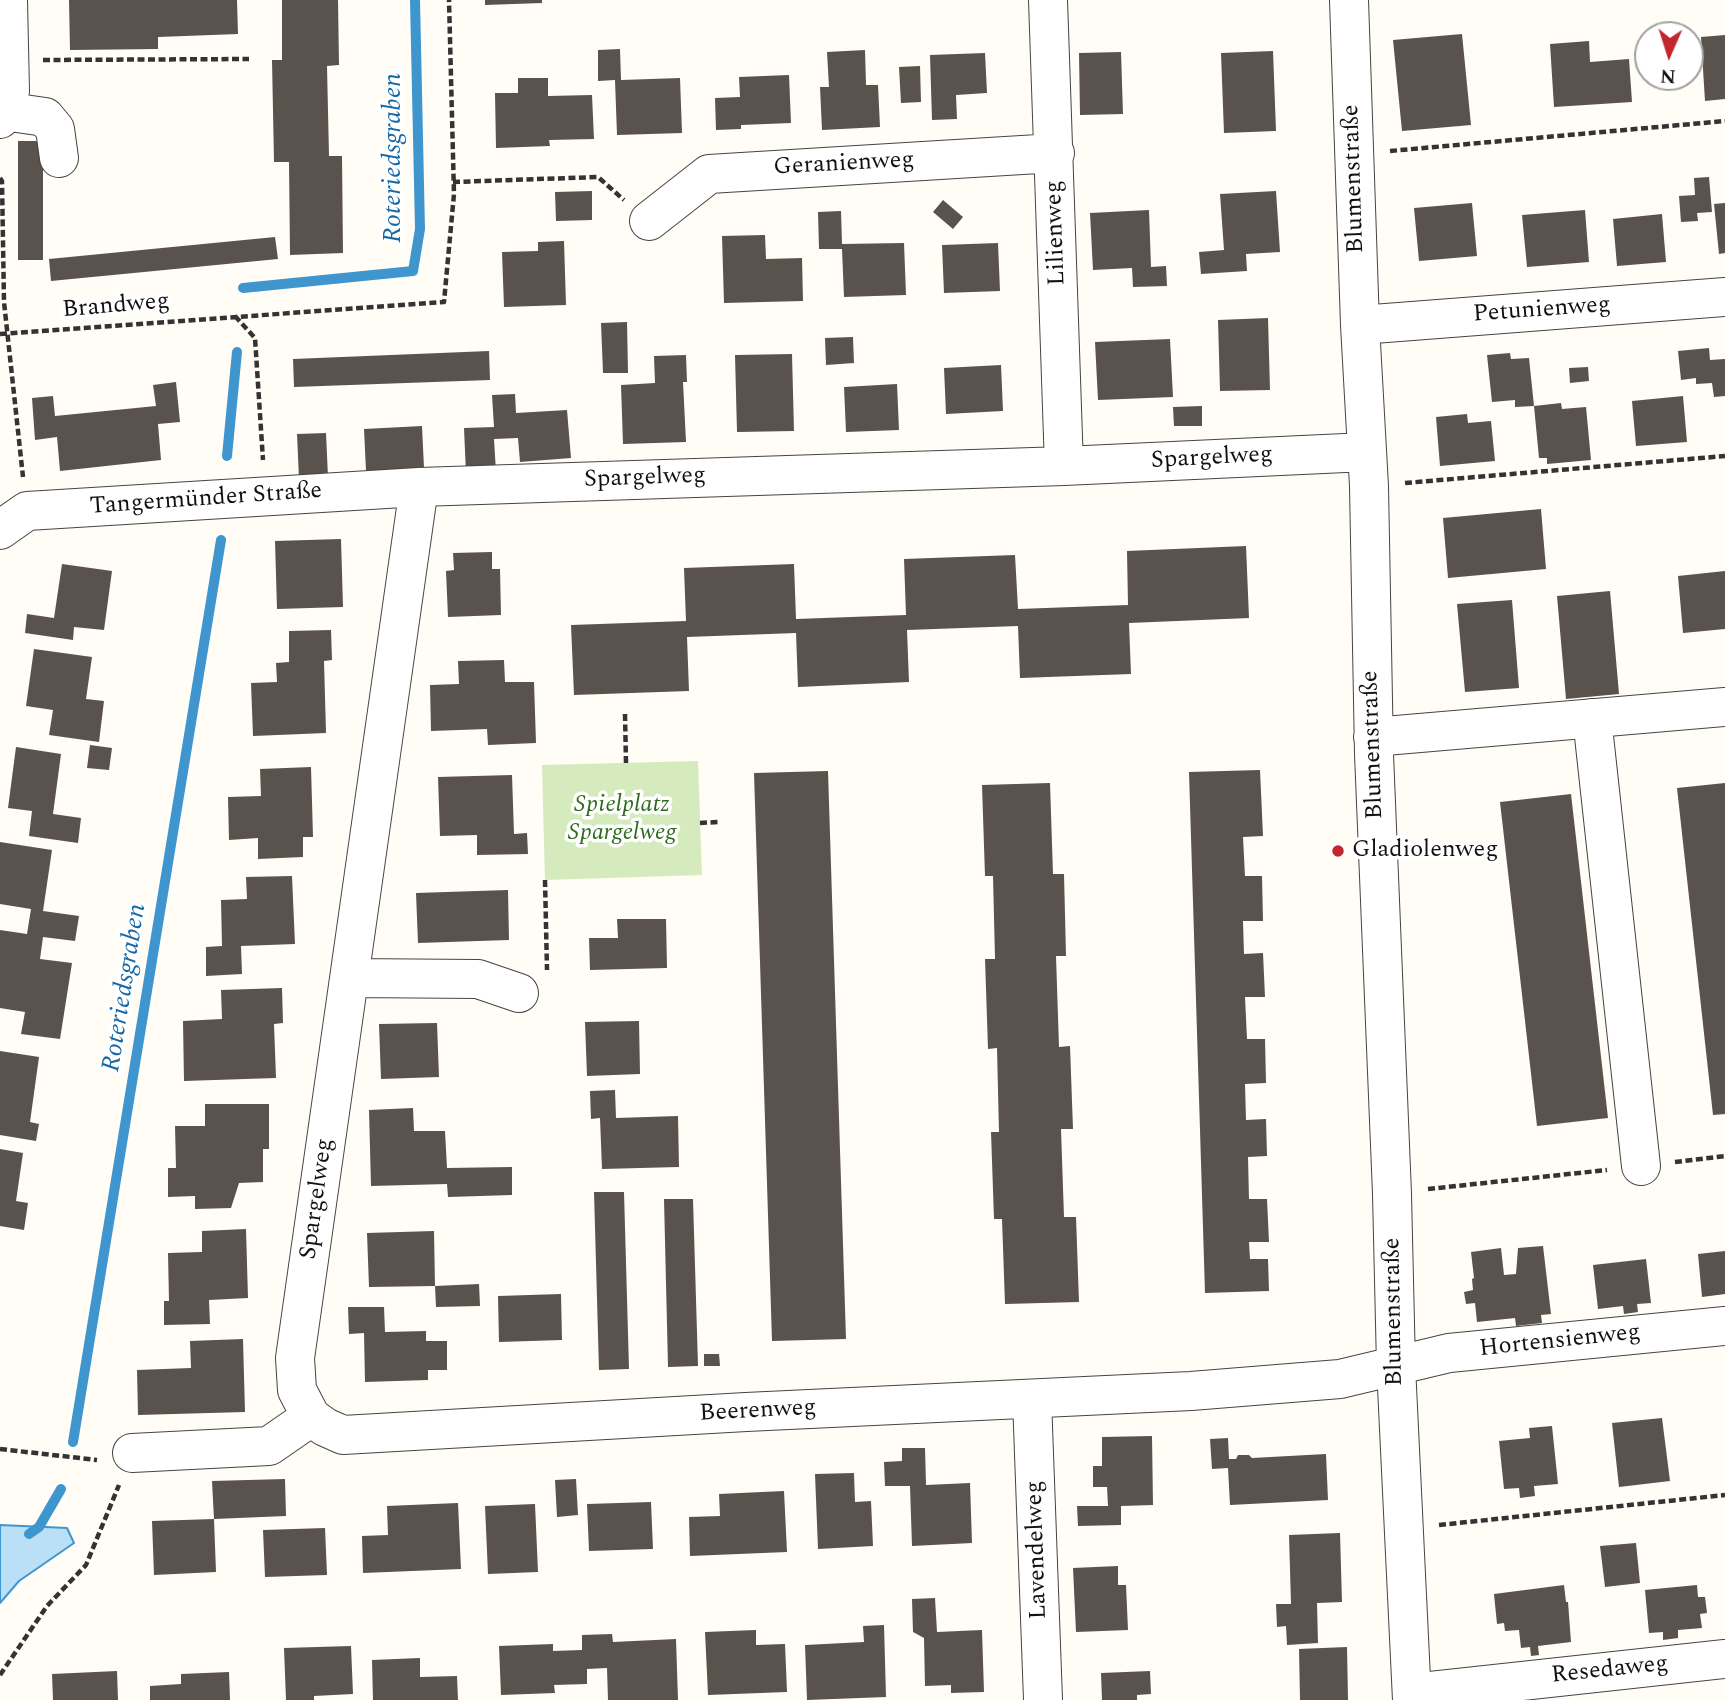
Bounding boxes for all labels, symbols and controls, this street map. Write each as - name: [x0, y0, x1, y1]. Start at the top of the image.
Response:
- north arrow: [1634, 21, 1704, 91]
- text: N: [1659, 61, 1676, 90]
- water label: Roteriedsgraben: [379, 73, 411, 243]
- street label: Blumenstraße: [1338, 104, 1372, 254]
- street label: Geranienweg: [773, 147, 915, 183]
- street label: Lilienweg: [1041, 180, 1073, 286]
- street label: Brandweg: [61, 288, 171, 326]
- street label: Petunienweg: [1472, 292, 1612, 330]
- street label: Spargelweg: [1150, 441, 1274, 477]
- street label: Spargelweg: [584, 462, 706, 496]
- street label: Tangermünder Straße: [89, 478, 323, 522]
- street label: Blumenstraße: [1357, 670, 1391, 820]
- park label: Spielplatz Spargelweg: [568, 792, 676, 848]
- place label: Gladiolenweg: [1352, 837, 1498, 865]
- marker: Gladiolenweg: [1330, 843, 1346, 859]
- water label: Roteriedsgraben: [97, 902, 155, 1074]
- street label: Spargelweg: [295, 1137, 341, 1261]
- street label: Blumenstraße: [1379, 1237, 1411, 1387]
- street label: Hortensienweg: [1478, 1319, 1642, 1365]
- street label: Beerenweg: [699, 1395, 817, 1429]
- street label: Lavendelweg: [1021, 1480, 1055, 1620]
- street label: Resedaweg: [1550, 1651, 1670, 1691]

